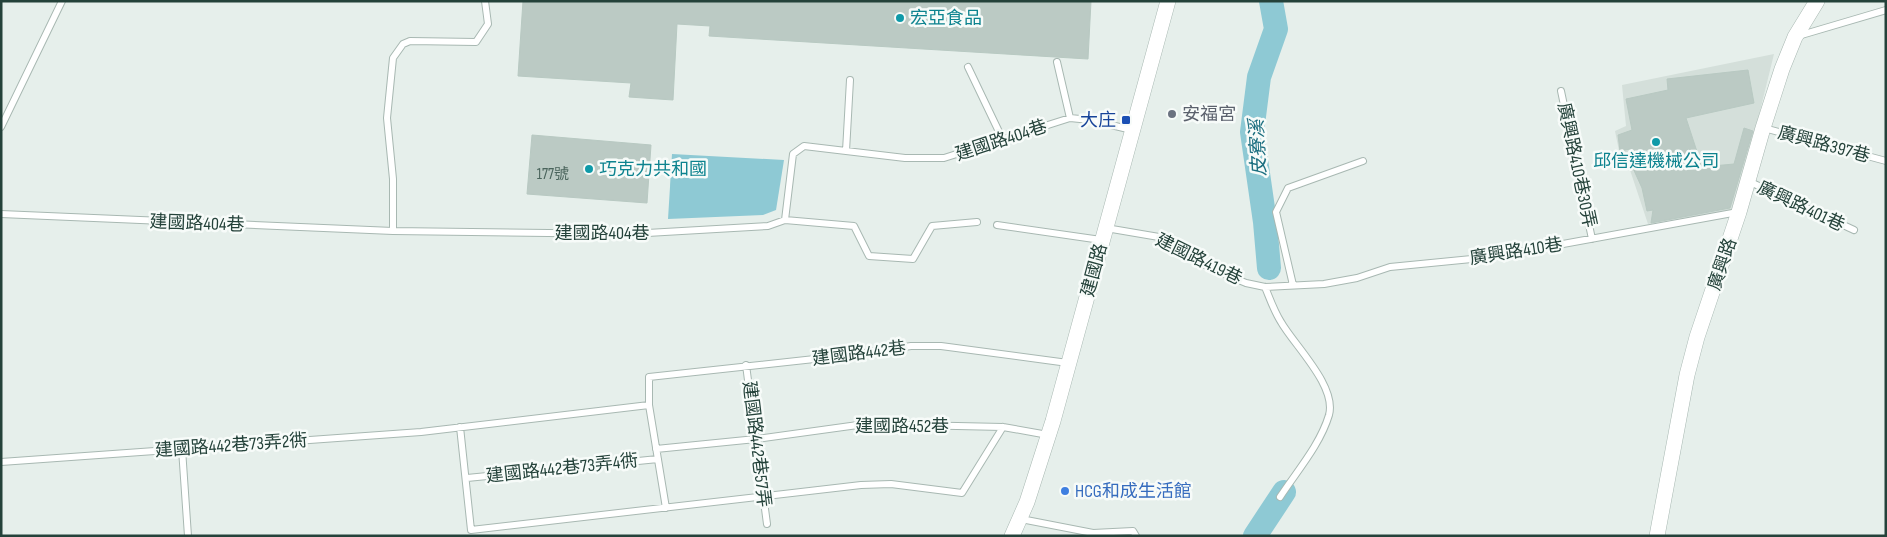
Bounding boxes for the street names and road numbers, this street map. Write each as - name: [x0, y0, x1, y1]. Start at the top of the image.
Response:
- street label: 廣興路410巷30弄: [1553, 101, 1600, 230]
- street label: 建國路404巷: [953, 116, 1050, 165]
- street label: 廣興路397巷: [1775, 122, 1872, 167]
- street label: 廣興路401巷: [1754, 177, 1848, 236]
- street label: 建國路404巷: [149, 211, 245, 236]
- street label: 建國路404巷: [554, 223, 650, 244]
- street label: 建國路419巷: [1152, 229, 1246, 289]
- street label: 廣興路410巷: [1468, 234, 1564, 269]
- street label: 廣興路: [1704, 235, 1741, 293]
- street label: 建國路: [1077, 241, 1112, 299]
- street label: 建國路442巷: [811, 337, 907, 370]
- street label: 建國路442巷57弄: [738, 380, 775, 508]
- street label: 建國路452巷: [855, 416, 949, 437]
- street label: 建國路442巷73弄2衖: [154, 430, 308, 461]
- street label: 建國路442巷73弄4衖: [485, 450, 639, 487]

